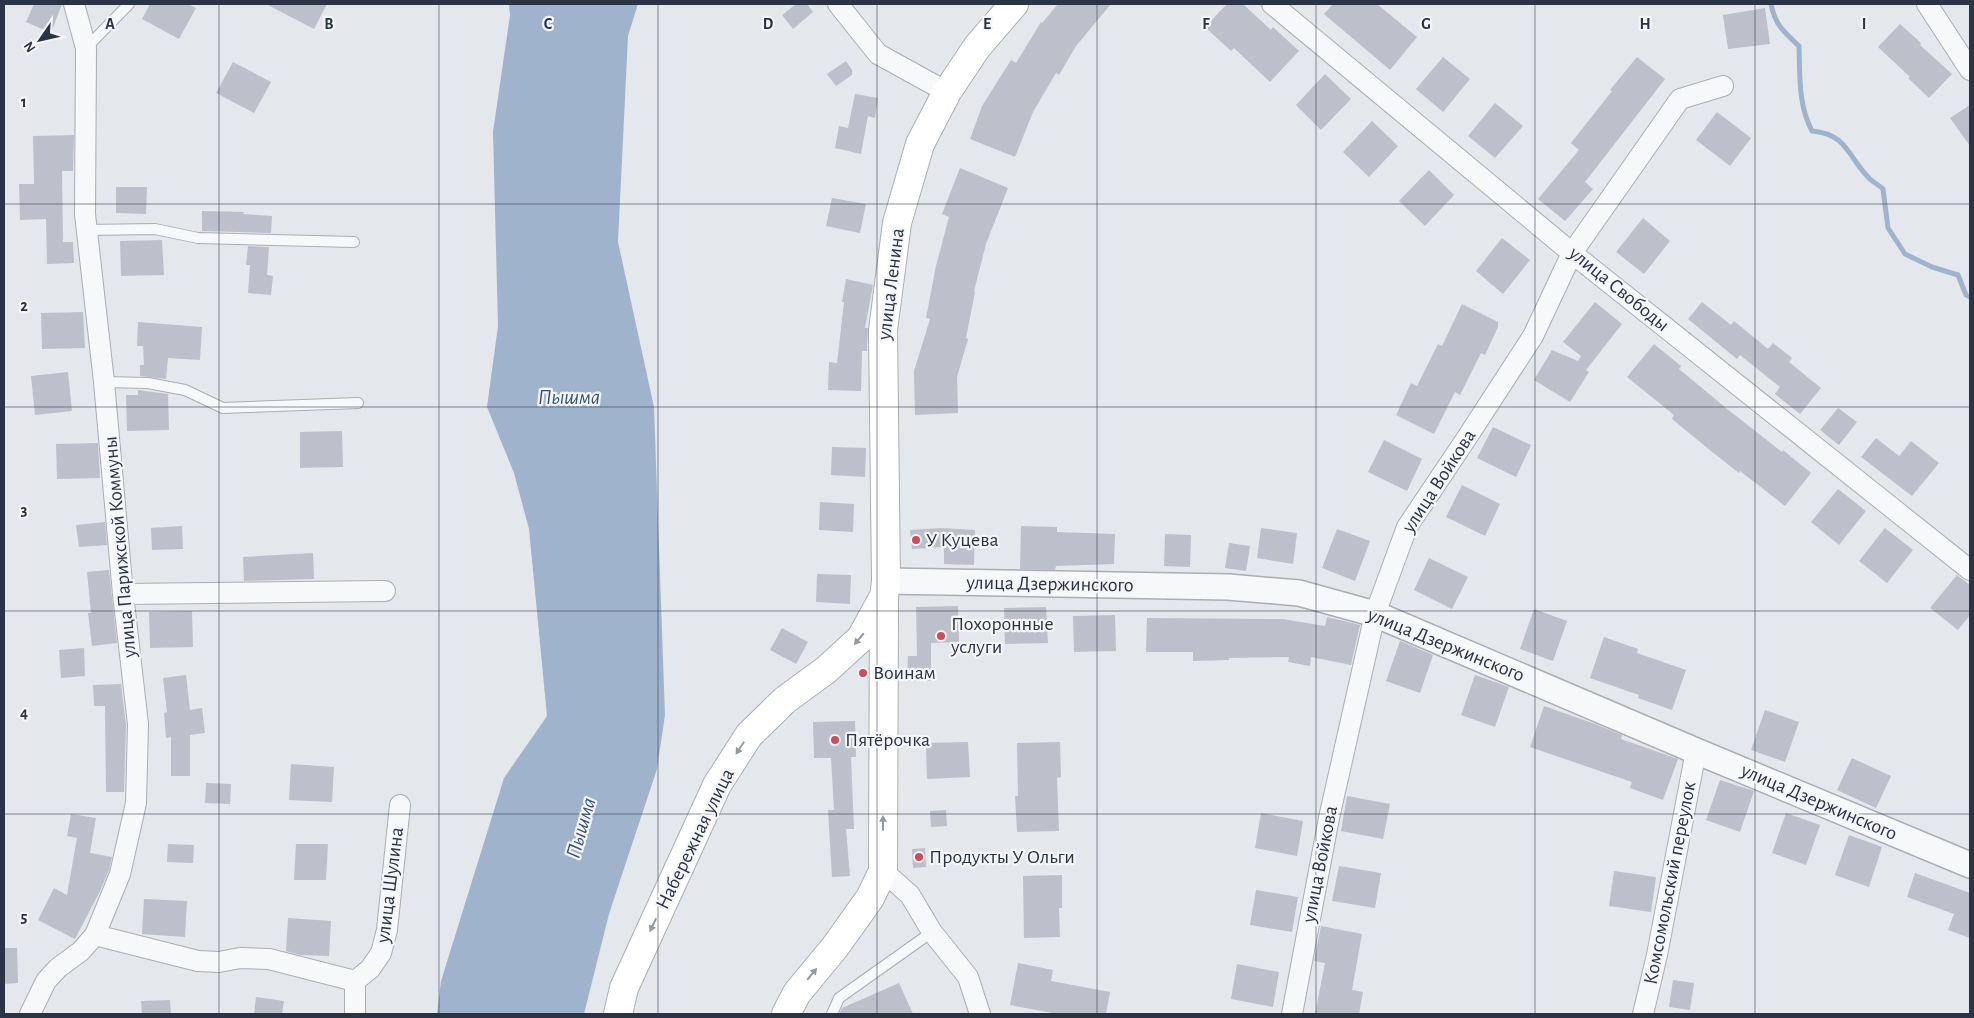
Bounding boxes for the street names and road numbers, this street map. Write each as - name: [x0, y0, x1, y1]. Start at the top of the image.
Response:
- street label: улица Ленина: [874, 227, 908, 342]
- street label: улица Свободы: [1564, 242, 1673, 335]
- street label: улица Войкова: [1398, 426, 1480, 537]
- street label: улица Парижской Коммуны: [100, 435, 140, 660]
- street label: улица Дзержинского: [965, 573, 1134, 595]
- street label: улица Дзержинского: [1364, 604, 1527, 686]
- street label: улица Дзержинского: [1737, 760, 1900, 844]
- street label: Набережная улица: [652, 765, 738, 913]
- street label: Комсомольский переулок: [1640, 780, 1700, 986]
- street label: улица Войкова: [1299, 804, 1341, 925]
- street label: улица Шулина: [373, 826, 407, 945]

